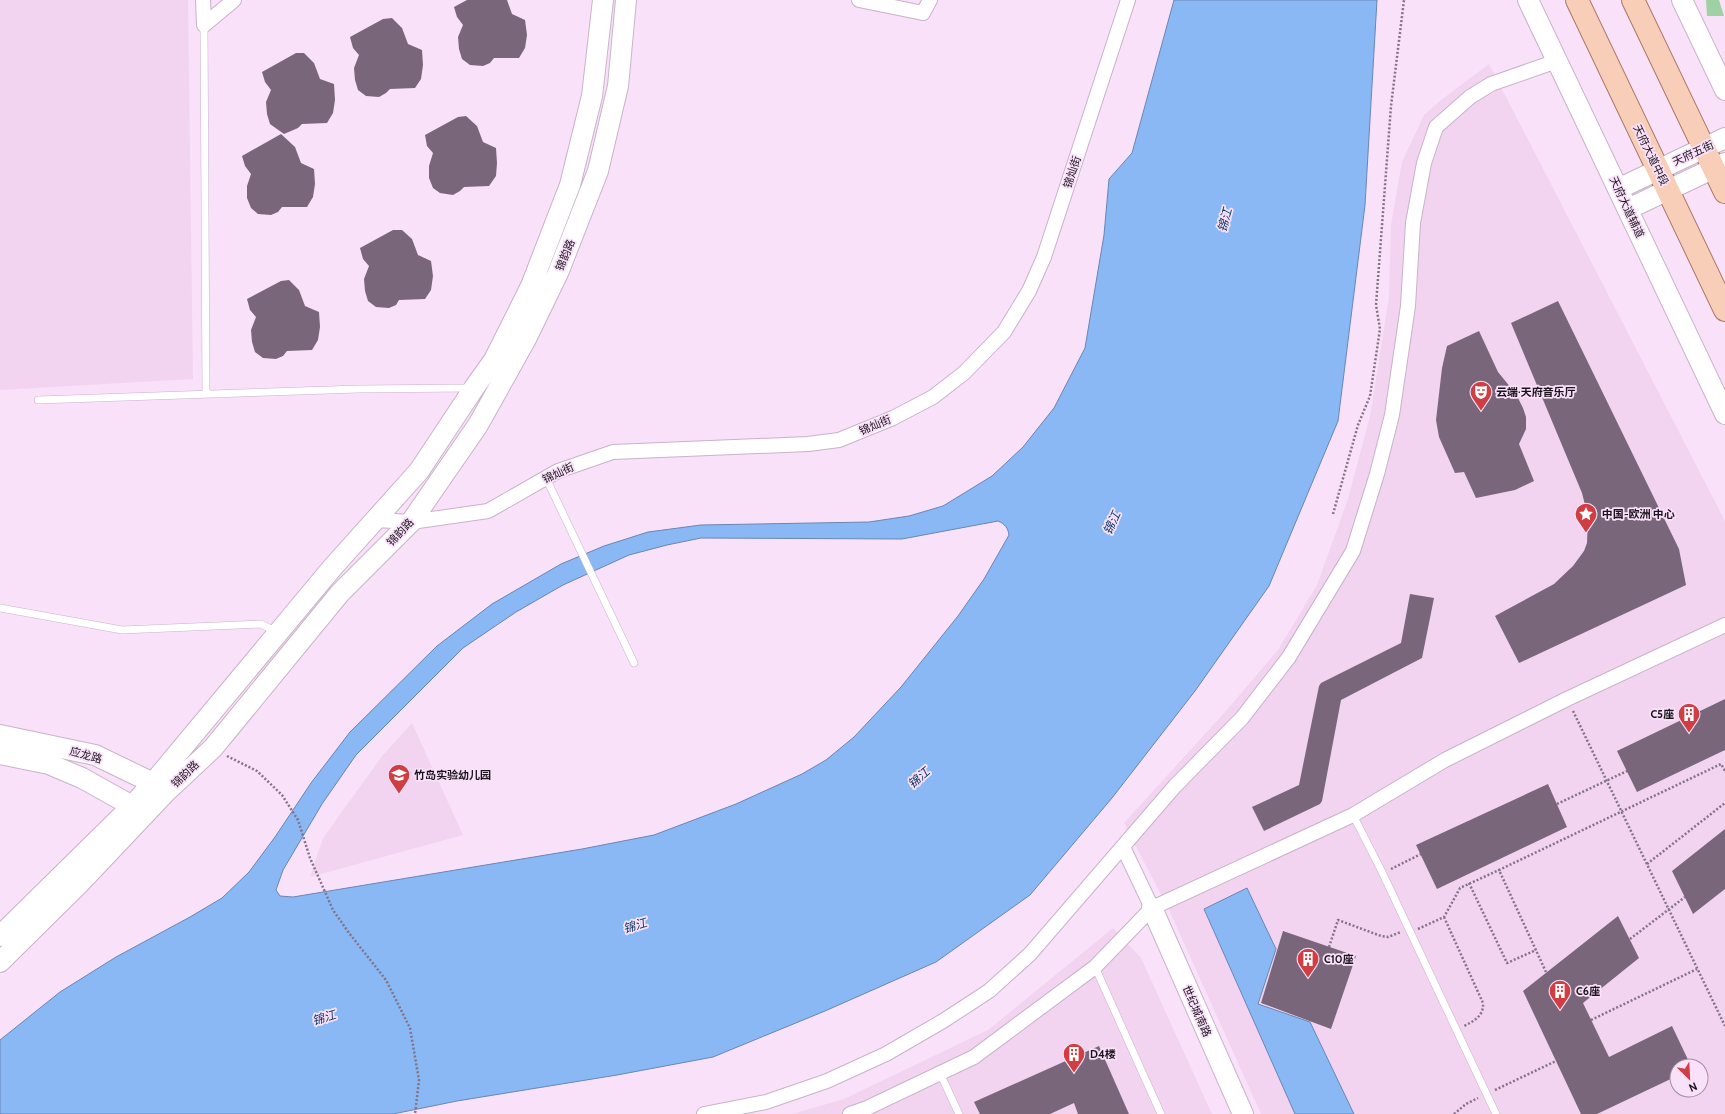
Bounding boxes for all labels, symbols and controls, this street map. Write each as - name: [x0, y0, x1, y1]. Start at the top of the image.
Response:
- street label: 天府大道中段: [1630, 122, 1672, 188]
- street label: 天府五街: [1670, 137, 1716, 169]
- street label: 锦灿街: [1060, 154, 1084, 190]
- street label: 天府大道辅道: [1607, 174, 1647, 240]
- water label: 锦江: [1214, 204, 1235, 233]
- street label: 锦韵路: [552, 237, 578, 273]
- theatre icon: 云端·天府音乐厅: [1468, 379, 1494, 412]
- place label: 云端·天府音乐厅: [1496, 385, 1576, 399]
- street label: 锦灿街: [857, 412, 893, 438]
- street label: 锦灿街: [540, 460, 576, 486]
- place icon: 中国-欧洲 中心: [1573, 501, 1599, 534]
- water label: 锦江: [1100, 507, 1124, 537]
- place label: 中国-欧洲 中心: [1602, 507, 1675, 521]
- street label: 锦韵路: [384, 515, 416, 549]
- building icon: C5座: [1676, 701, 1702, 734]
- place label: C5座: [1650, 707, 1674, 721]
- street label: 应龙路: [68, 744, 104, 766]
- street label: 锦韵路: [168, 758, 202, 790]
- school or university icon: 竹岛实验幼儿园: [386, 762, 412, 795]
- water label: 锦江: [905, 763, 934, 791]
- place label: 竹岛实验幼儿园: [414, 768, 491, 782]
- water label: 锦江: [621, 914, 650, 936]
- building icon: C10座: [1295, 946, 1321, 979]
- place label: C10座: [1324, 952, 1354, 966]
- building icon: C6座: [1547, 978, 1573, 1011]
- street label: 世纪城南路: [1179, 983, 1215, 1039]
- place label: C6座: [1576, 984, 1600, 998]
- water label: 锦江: [310, 1006, 339, 1028]
- building icon: D4楼: [1061, 1041, 1087, 1074]
- place label: D4楼: [1090, 1047, 1116, 1061]
- north arrow: [1669, 1058, 1709, 1098]
- text: N: [1687, 1079, 1699, 1095]

